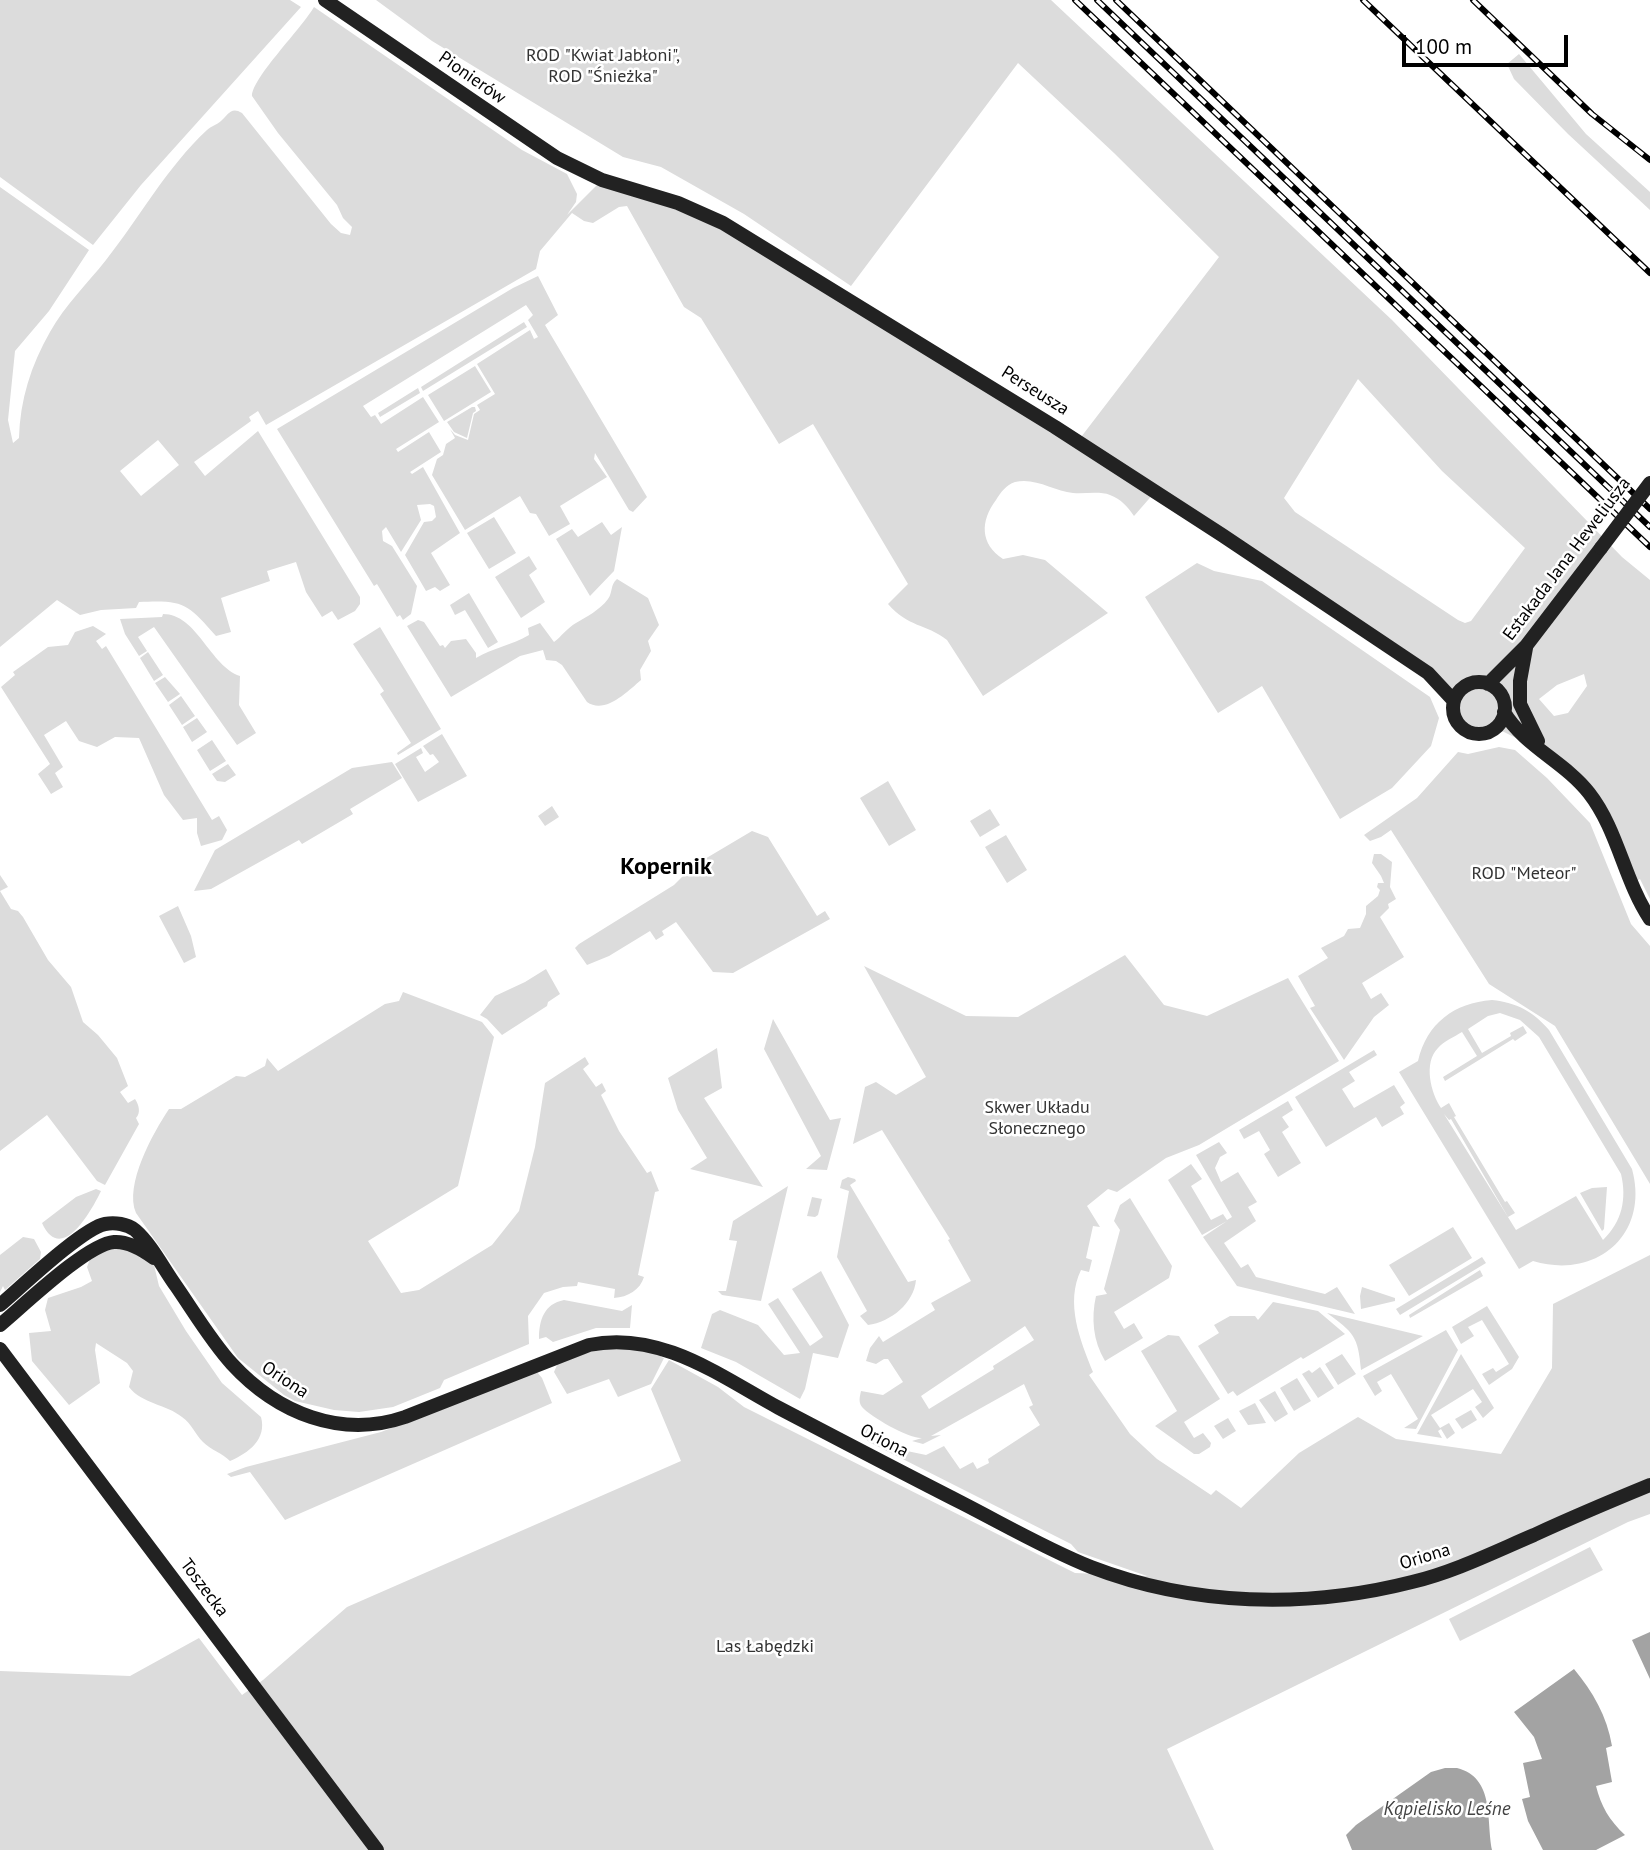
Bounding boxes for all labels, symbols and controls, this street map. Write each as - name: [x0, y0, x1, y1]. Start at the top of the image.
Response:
- scale bar: [1405, 21, 1571, 65]
- text: 100 m: [1415, 33, 1472, 60]
- park label: ROD "Kwiat Jabłoni", ROD "Śnieżka": [526, 45, 680, 88]
- street label: Pionierów: [434, 47, 510, 109]
- street label: Perseusza: [997, 362, 1073, 420]
- street label: Estakada Jana Heweliusza: [1499, 473, 1635, 645]
- district label: Kopernik: [620, 853, 712, 881]
- park label: ROD "Meteor": [1472, 863, 1576, 885]
- park label: Skwer Układu Słonecznego: [984, 1097, 1090, 1140]
- street label: Oriona: [257, 1357, 313, 1403]
- street label: Oriona: [856, 1420, 912, 1462]
- street label: Oriona: [1397, 1539, 1453, 1575]
- street label: Toszecka: [175, 1555, 233, 1621]
- park label: Las Łabędzki: [716, 1636, 814, 1658]
- water label: Kąpielisko Leśne: [1383, 1799, 1511, 1821]

